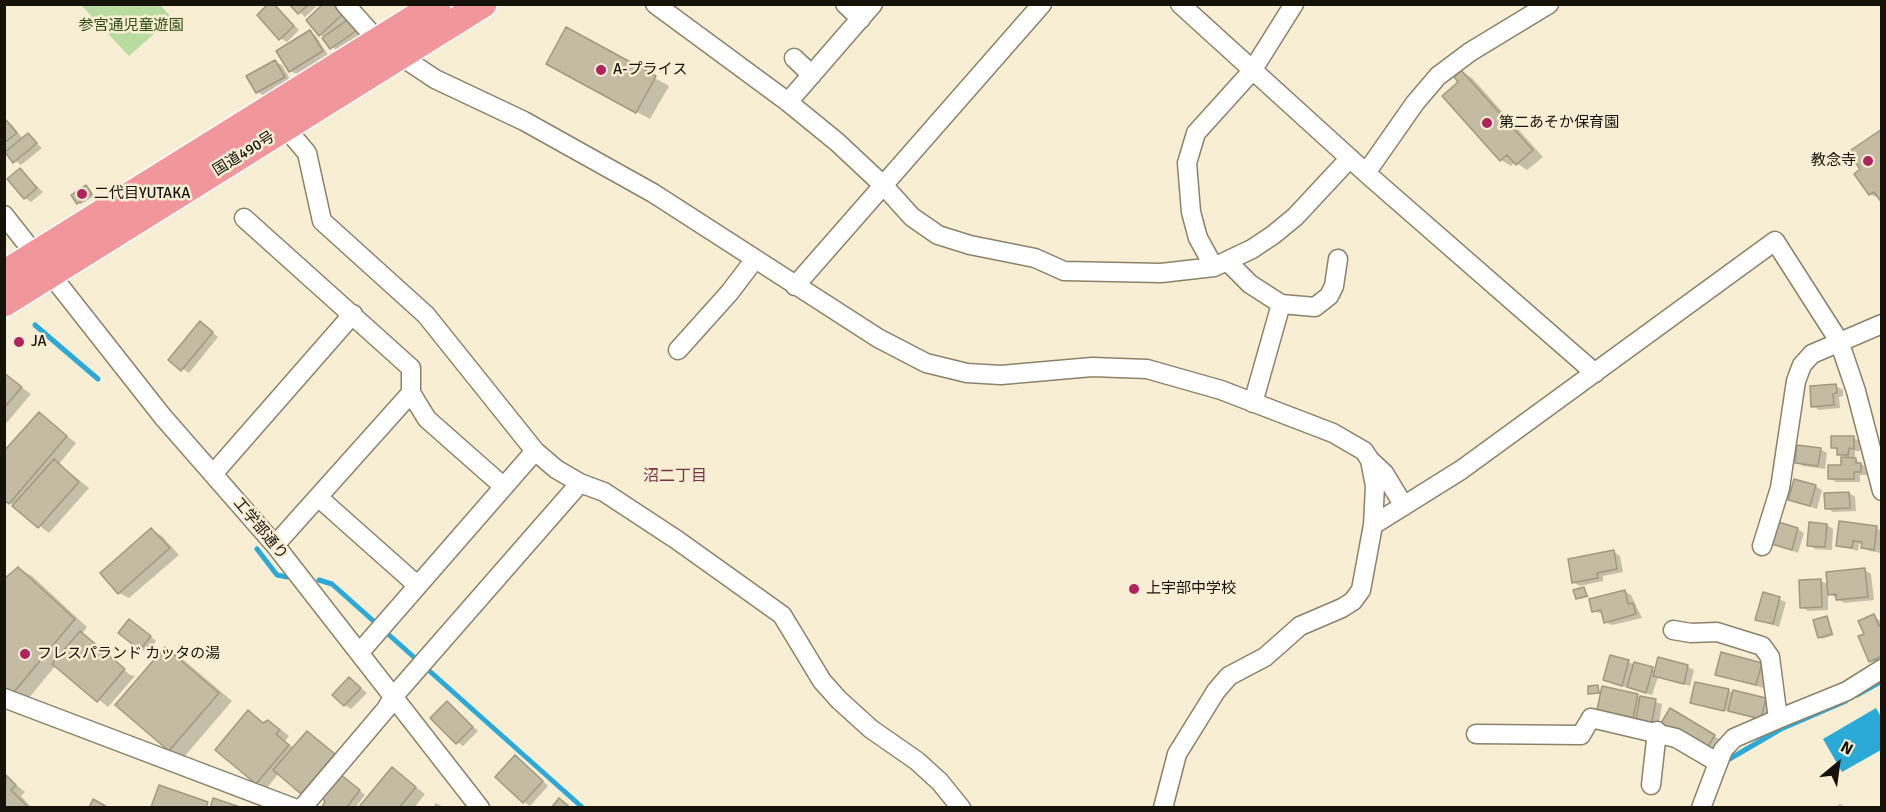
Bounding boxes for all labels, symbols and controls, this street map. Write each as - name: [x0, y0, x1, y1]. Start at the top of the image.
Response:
- park label: 参宮通児童遊園: [79, 17, 183, 35]
- place label: A-プライス: [613, 61, 687, 79]
- marker: A-プライス: [594, 63, 608, 77]
- place label: 第二あそか保育園: [1499, 114, 1619, 132]
- marker: 第二あそか保育園: [1480, 116, 1494, 130]
- street label: 国道490号: [210, 128, 278, 180]
- place label: 教念寺: [1811, 152, 1856, 170]
- marker: 教念寺: [1861, 154, 1875, 168]
- place label: 二代目YUTAKA: [94, 185, 190, 203]
- marker: 二代目YUTAKA: [75, 187, 89, 201]
- place label: JA: [31, 333, 47, 351]
- marker: JA: [12, 335, 26, 349]
- district label: 沼二丁目: [643, 467, 707, 487]
- street label: 工学部通り: [229, 494, 291, 564]
- place label: 上宇部中学校: [1146, 580, 1236, 598]
- marker: 上宇部中学校: [1127, 582, 1141, 596]
- place label: フレスパランド カッタの湯: [37, 645, 220, 663]
- marker: フレスパランド カッタの湯: [18, 647, 32, 661]
- north arrow: [1808, 734, 1868, 794]
- text: N: [1837, 737, 1856, 760]

